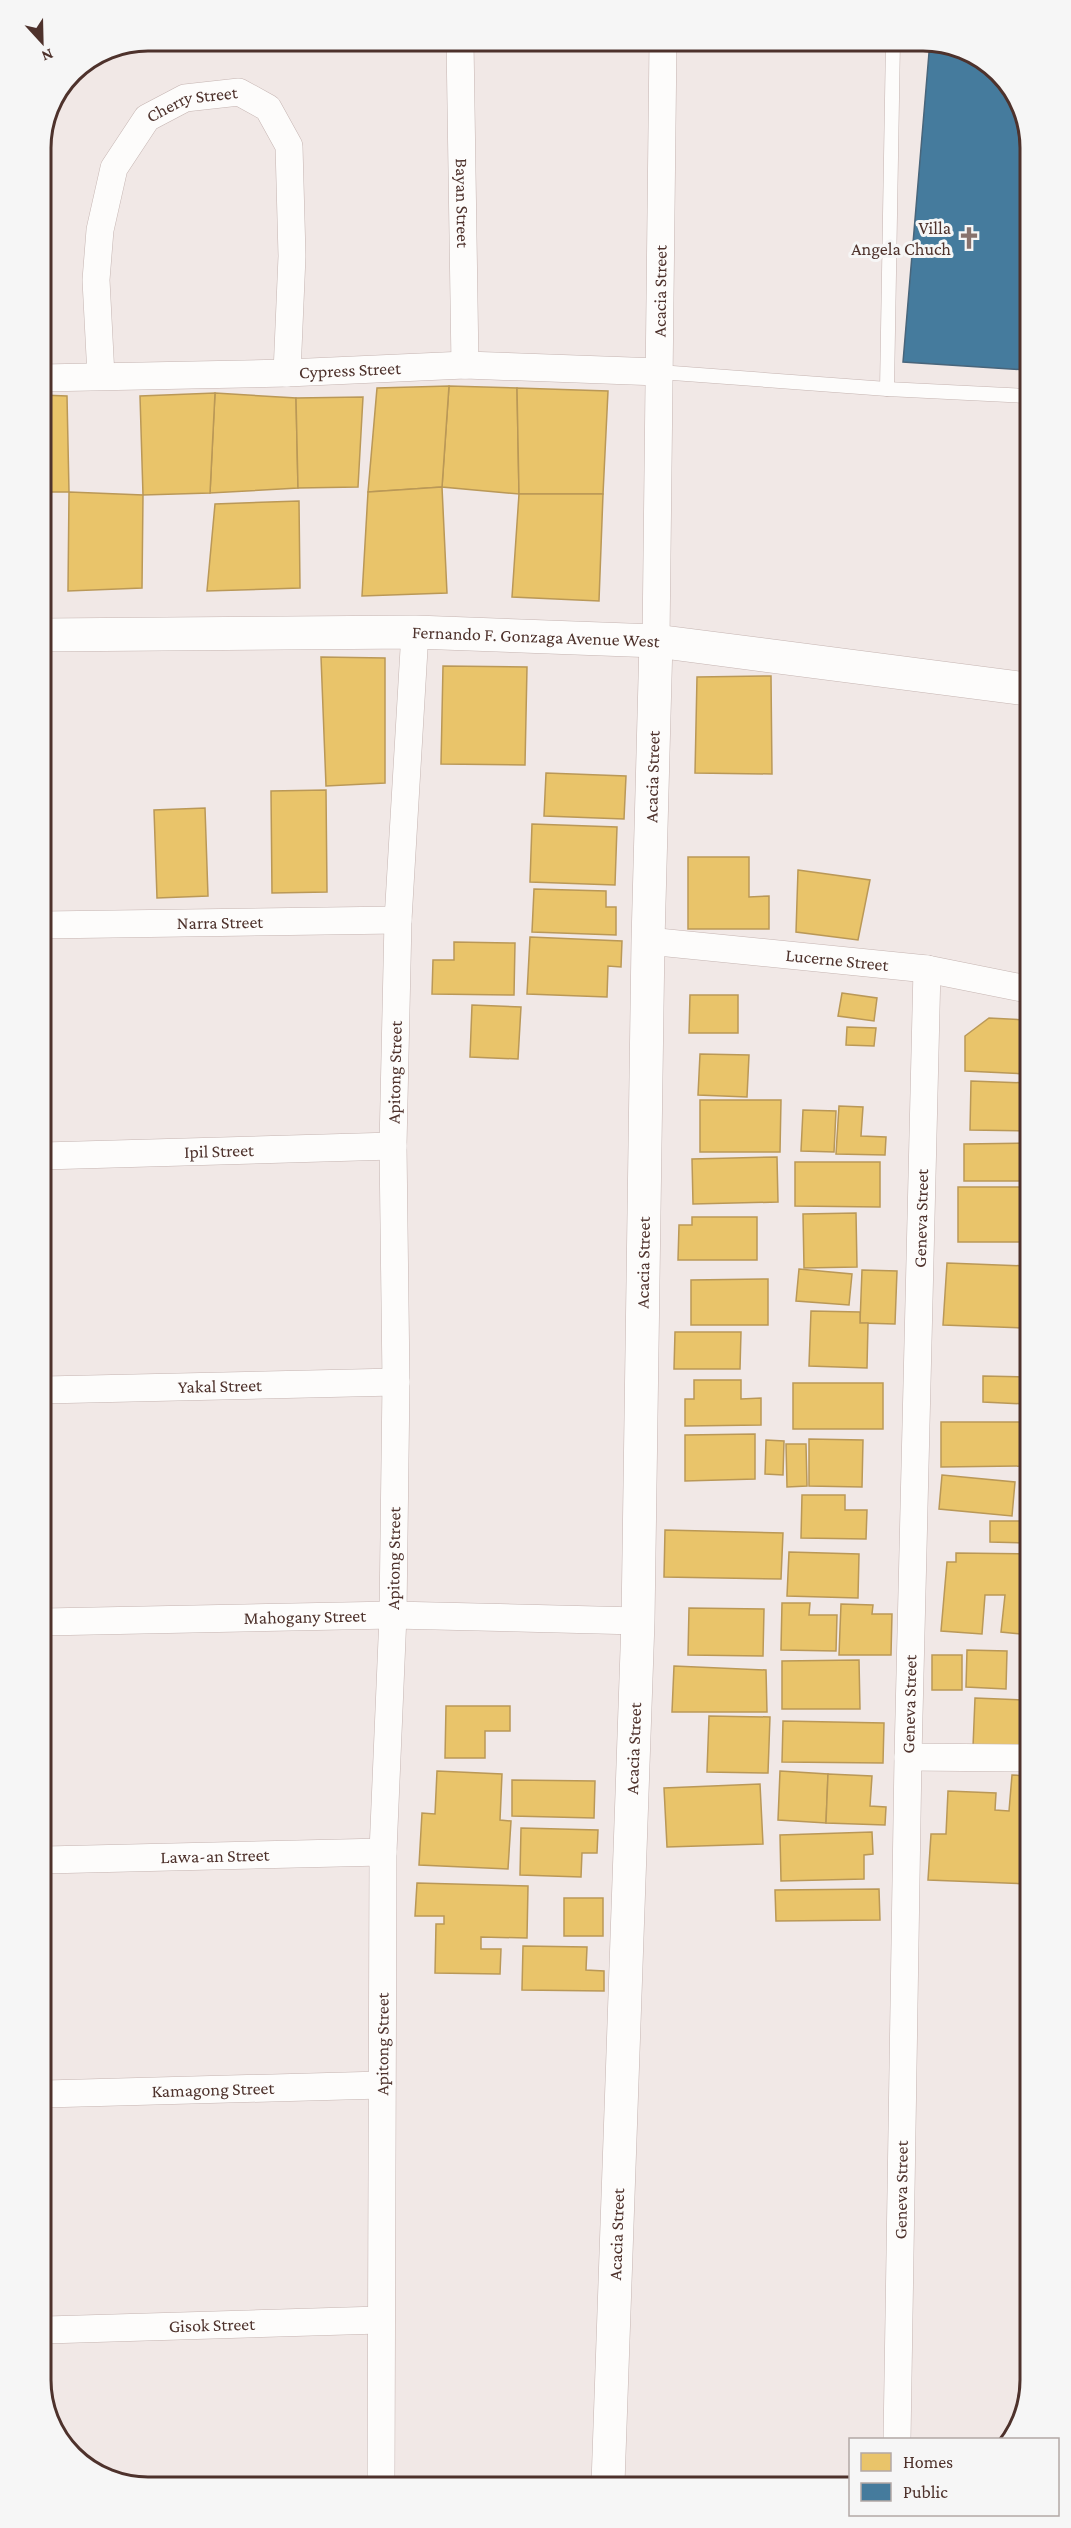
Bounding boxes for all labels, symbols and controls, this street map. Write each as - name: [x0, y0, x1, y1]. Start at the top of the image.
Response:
- north arrow: [12, 12, 72, 72]
- text: N: [39, 46, 56, 65]
- street label: Cherry Street: [143, 82, 240, 126]
- street label: Bayan Street: [452, 158, 473, 249]
- place label: Villa Angela Chuch: [851, 218, 951, 259]
- church icon: Villa Angela Chuch: [956, 225, 982, 251]
- street label: Acacia Street: [650, 244, 671, 337]
- street label: Cypress Street: [298, 358, 402, 382]
- street label: Fernando F. Gonzaga Avenue West: [412, 622, 662, 652]
- street label: Acacia Street: [641, 729, 664, 823]
- street label: Narra Street: [177, 912, 264, 933]
- street label: Lucerne Street: [785, 945, 890, 975]
- street label: Apitong Street: [383, 1019, 406, 1124]
- street label: Ipil Street: [184, 1140, 255, 1162]
- street label: Geneva Street: [910, 1167, 932, 1268]
- street label: Acacia Street: [633, 1215, 654, 1309]
- street label: Yakal Street: [178, 1375, 263, 1397]
- street label: Apitong Street: [383, 1505, 404, 1610]
- street label: Mahogany Street: [244, 1606, 367, 1628]
- street label: Geneva Street: [898, 1653, 920, 1754]
- street label: Acacia Street: [622, 1701, 645, 1795]
- street label: Lawa-an Street: [160, 1845, 271, 1867]
- street label: Apitong Street: [372, 1991, 393, 2096]
- street label: Kamagong Street: [151, 2078, 276, 2101]
- street label: Geneva Street: [890, 2139, 912, 2240]
- street label: Acacia Street: [605, 2187, 628, 2281]
- street label: Gisok Street: [168, 2314, 256, 2336]
- legend: [849, 2438, 1059, 2516]
- text: Homes: [903, 2452, 953, 2472]
- text: Public: [903, 2482, 948, 2502]

